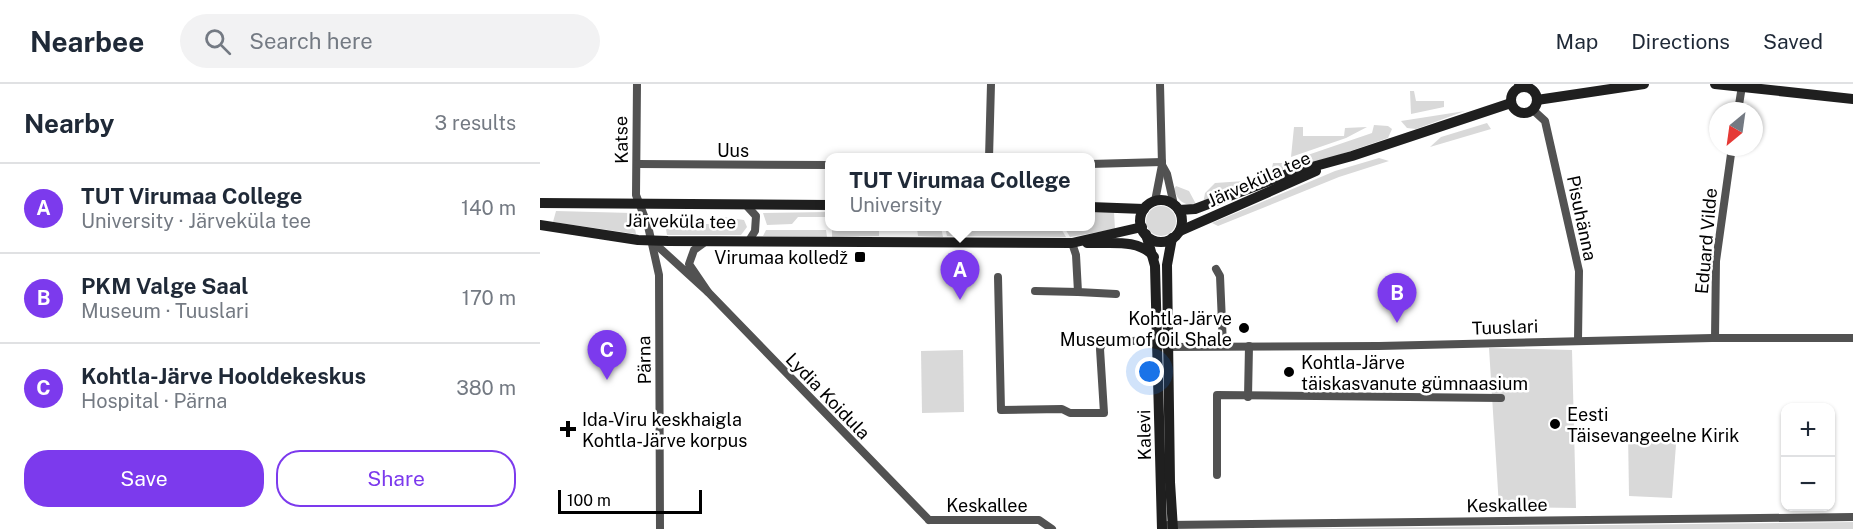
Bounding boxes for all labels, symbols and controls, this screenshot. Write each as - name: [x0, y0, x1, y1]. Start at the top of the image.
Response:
- search box: [180, 14, 600, 68]
- text: Nearbee: [30, 25, 144, 58]
- icon: search: [201, 25, 234, 58]
- text: Search here: [249, 28, 373, 54]
- text: Map: [1556, 29, 1598, 54]
- text: Directions: [1631, 29, 1730, 54]
- text: Saved: [1763, 29, 1823, 54]
- north arrow: [1709, 102, 1763, 156]
- text: Nearby: [24, 108, 114, 139]
- text: 3 results: [435, 111, 516, 135]
- street label: Katse: [610, 116, 632, 164]
- street label: Uus: [717, 140, 749, 161]
- street label: Järveküla tee: [1204, 147, 1314, 211]
- popup: [825, 153, 1095, 231]
- text: TUT Virumaa College: [849, 167, 1071, 193]
- street label: Pisuhänna: [1563, 173, 1601, 263]
- text: TUT Virumaa College: [81, 183, 302, 209]
- street label: Eduard Vilde: [1691, 187, 1721, 295]
- text: University: [849, 193, 942, 217]
- text: A: [36, 196, 51, 220]
- text: 140 m: [461, 196, 516, 220]
- text: University · Järveküla tee: [81, 209, 311, 233]
- street label: Järveküla tee: [626, 210, 736, 232]
- place label: Virumaa kolledž: [714, 247, 848, 268]
- marker: Virumaa kolledž: [853, 250, 867, 264]
- pin: A: [940, 250, 980, 300]
- text: PKM Valge Saal: [81, 273, 248, 299]
- pin: B: [1378, 274, 1416, 323]
- text: B: [37, 286, 50, 310]
- text: 170 m: [462, 286, 516, 310]
- text: Museum · Tuuslari: [81, 299, 249, 323]
- place label: Kohtla-Järve Museum of Oil Shale: [1060, 308, 1232, 350]
- street label: Tuuslari: [1471, 315, 1539, 339]
- marker: Kohtla-Järve Museum of Oil Shale: [1237, 321, 1251, 335]
- pin: C: [588, 330, 626, 380]
- street label: Pärna: [633, 336, 655, 384]
- street label: Lydia Koidula: [782, 348, 874, 444]
- place label: Kohtla-Järve täiskasvanute gümnaasium: [1301, 352, 1528, 394]
- your location: [1135, 357, 1164, 386]
- text: Kohtla-Järve Hooldekeskus: [81, 363, 366, 389]
- marker: Kohtla-Järve täiskasvanute gümnaasium: [1282, 365, 1296, 379]
- text: C: [36, 376, 51, 400]
- text: 380 m: [456, 376, 516, 400]
- text: Hospital · Pärna: [81, 389, 227, 413]
- map controls: [1781, 403, 1835, 511]
- button: +: [1781, 403, 1835, 457]
- place label: Eesti Täisevangeelne Kirik: [1567, 404, 1739, 446]
- place label: Ida-Viru keskhaigla Kohtla-Järve korpus: [582, 409, 747, 451]
- street label: Kalevi: [1133, 410, 1155, 460]
- marker: Eesti Täisevangeelne Kirik: [1548, 417, 1562, 431]
- marker: Ida-Viru keskhaigla Kohtla-Järve korpus: [559, 420, 577, 438]
- button: Save: [24, 450, 264, 507]
- button: Share: [276, 450, 516, 507]
- button: −: [1781, 457, 1835, 511]
- scale bar: [558, 487, 702, 514]
- text: 100 m: [567, 491, 611, 510]
- street label: Keskallee: [1466, 494, 1548, 516]
- street label: Keskallee: [946, 495, 1028, 516]

